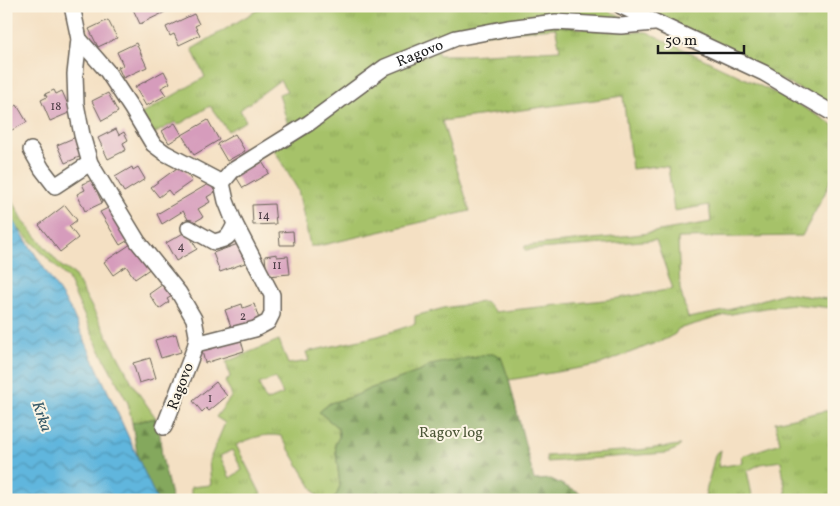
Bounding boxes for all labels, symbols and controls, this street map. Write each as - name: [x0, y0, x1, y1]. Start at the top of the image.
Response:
- scale bar: [658, 22, 744, 54]
- text: 50 m: [665, 31, 697, 52]
- street label: Ragovo: [394, 35, 447, 73]
- house number: 18: [51, 99, 61, 115]
- house number: 14: [258, 208, 270, 224]
- house number: 4: [177, 239, 185, 255]
- house number: 11: [272, 258, 282, 274]
- house number: 2: [240, 309, 246, 325]
- street label: Ragovo: [163, 360, 200, 413]
- house number: 1: [208, 391, 212, 407]
- water label: Krka: [26, 398, 57, 435]
- park label: Ragov log: [419, 423, 483, 444]

